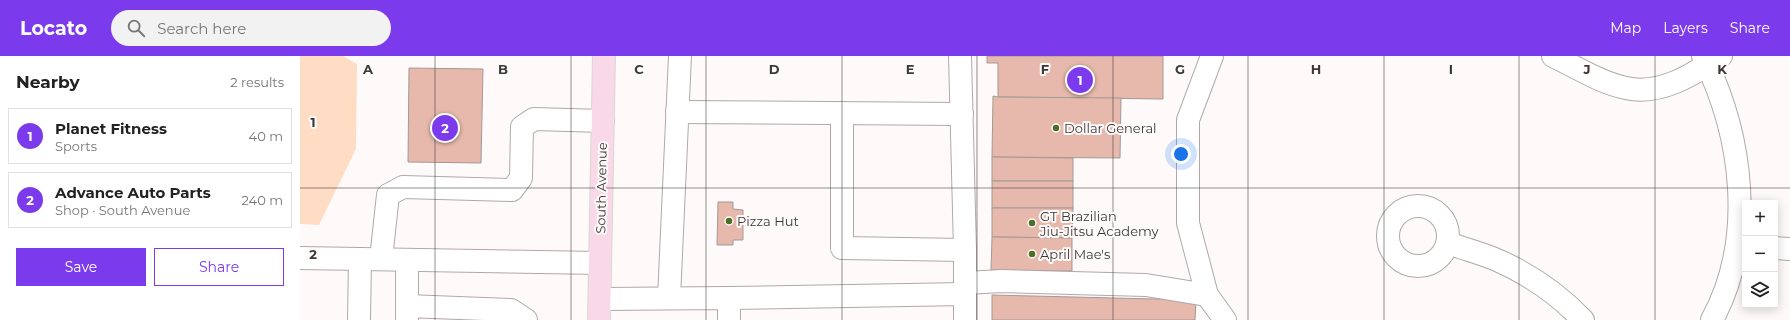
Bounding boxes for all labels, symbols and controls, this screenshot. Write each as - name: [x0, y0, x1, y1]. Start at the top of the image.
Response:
- search box: [111, 10, 391, 46]
- text: Locato: [20, 17, 87, 40]
- icon: search: [125, 17, 147, 39]
- text: Search here: [157, 19, 246, 38]
- text: Map: [1610, 19, 1641, 37]
- text: Layers: [1663, 19, 1708, 37]
- text: Share: [1730, 19, 1770, 37]
- text: A: [362, 61, 374, 77]
- text: B: [498, 61, 508, 77]
- text: C: [634, 61, 644, 77]
- text: D: [769, 61, 780, 77]
- text: E: [906, 61, 915, 77]
- text: F: [1041, 61, 1049, 77]
- text: G: [1175, 61, 1185, 77]
- text: H: [1311, 61, 1321, 77]
- text: I: [1449, 61, 1453, 77]
- text: J: [1582, 61, 1591, 77]
- text: K: [1717, 61, 1727, 77]
- pin: 1: [1067, 65, 1093, 95]
- text: Nearby: [16, 72, 80, 92]
- text: 2 results: [230, 74, 284, 90]
- pin: 2: [432, 113, 458, 143]
- text: 1: [310, 114, 316, 130]
- text: Planet Fitness: [55, 119, 167, 138]
- place label: Dollar General: [1064, 120, 1157, 136]
- marker: Dollar General: [1051, 123, 1061, 133]
- text: 1: [27, 128, 33, 144]
- text: 40 m: [249, 128, 283, 144]
- text: Sports: [55, 138, 97, 154]
- street label: South Avenue: [592, 142, 610, 234]
- your location: [1171, 144, 1191, 164]
- text: Advance Auto Parts: [55, 183, 211, 202]
- text: 2: [26, 192, 34, 208]
- text: 240 m: [242, 192, 283, 208]
- map controls: [1742, 200, 1778, 308]
- button: +: [1742, 200, 1778, 236]
- text: Shop · South Avenue: [55, 202, 190, 218]
- place label: GT Brazilian Jiu-Jitsu Academy: [1039, 208, 1160, 239]
- place label: Pizza Hut: [737, 213, 799, 229]
- marker: Pizza Hut: [724, 216, 734, 226]
- marker: GT Brazilian Jiu-Jitsu Academy: [1027, 218, 1037, 228]
- button: −: [1742, 236, 1778, 272]
- text: 2: [309, 246, 317, 262]
- place label: April Mae's: [1040, 246, 1110, 262]
- button: Save: [16, 248, 146, 286]
- button: Share: [154, 248, 284, 286]
- marker: April Mae's: [1027, 249, 1037, 259]
- button: layers: [1742, 272, 1778, 308]

